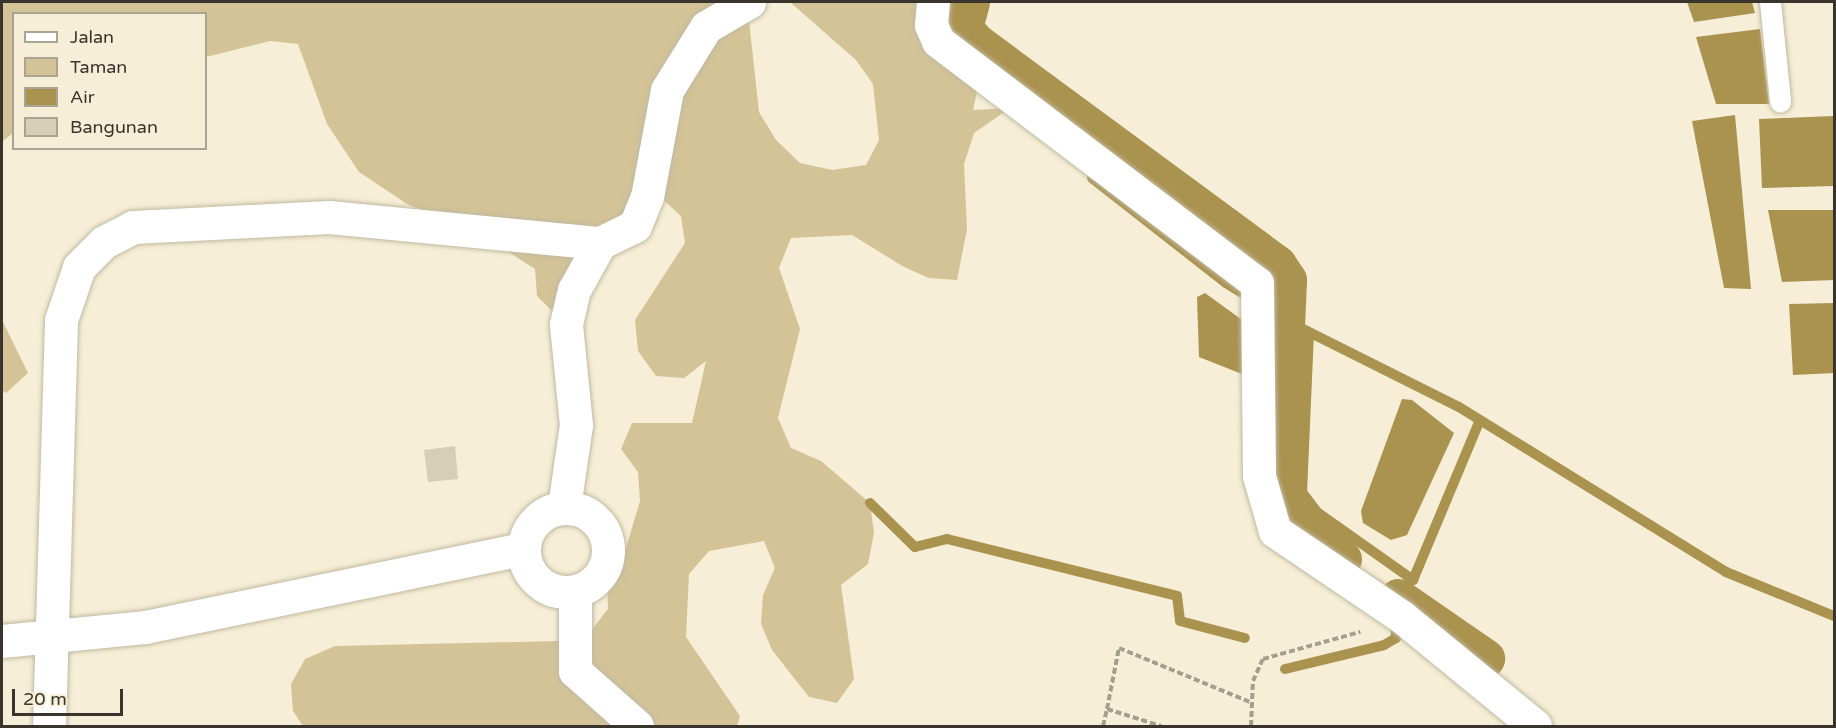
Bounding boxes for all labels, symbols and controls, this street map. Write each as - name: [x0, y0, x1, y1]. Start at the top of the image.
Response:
- legend: [12, 12, 207, 150]
- text: Jalan: [70, 26, 114, 48]
- text: Taman: [70, 56, 127, 78]
- text: Air: [70, 86, 95, 108]
- text: Bangunan: [70, 116, 158, 138]
- scale bar: [15, 677, 126, 715]
- text: 20 m: [23, 688, 67, 710]

